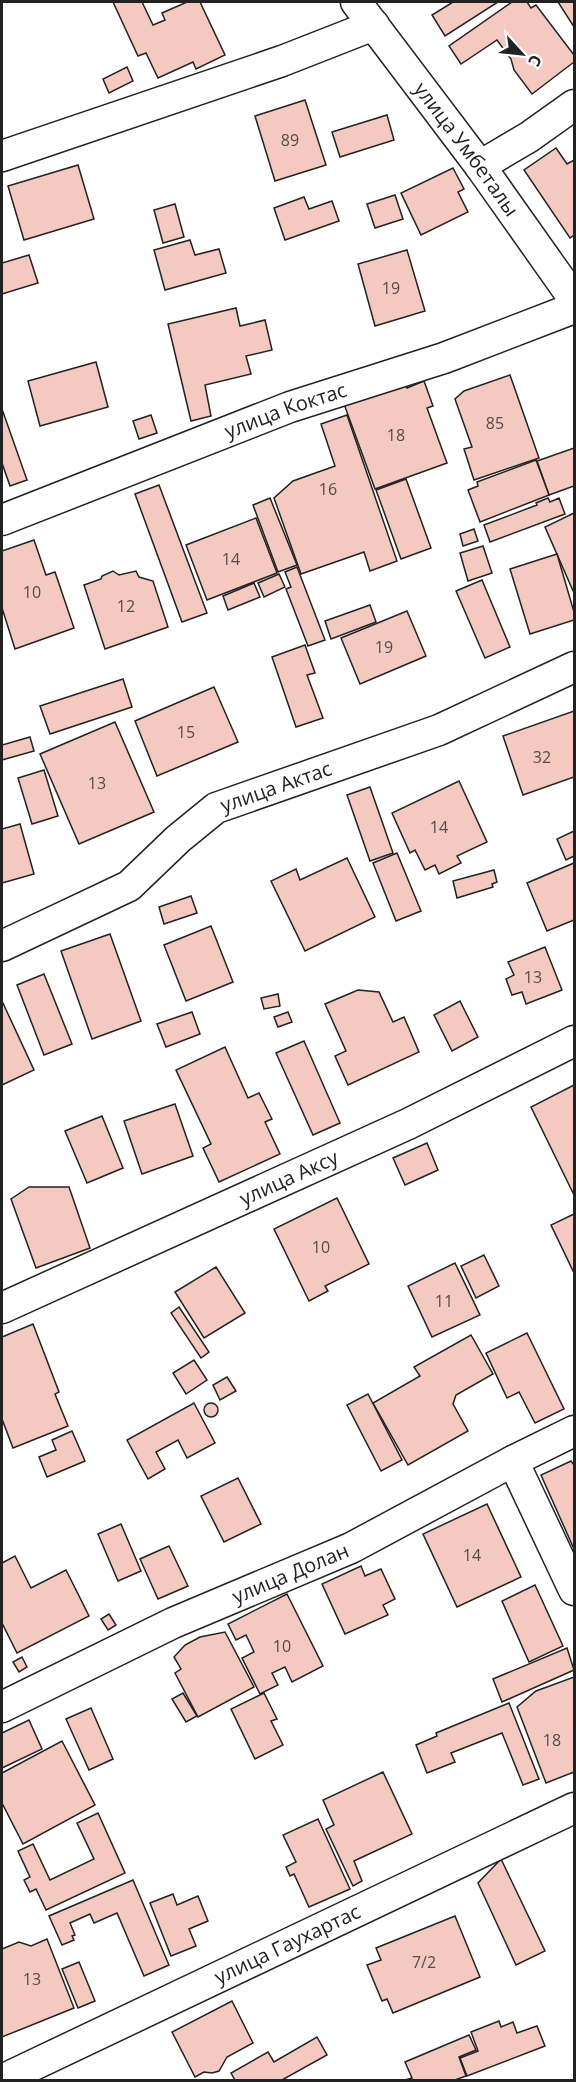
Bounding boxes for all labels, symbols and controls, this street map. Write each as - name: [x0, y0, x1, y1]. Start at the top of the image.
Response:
- north arrow: [492, 24, 552, 84]
- text: С: [523, 51, 547, 70]
- street label: улица Умбеталы: [408, 76, 525, 221]
- house number: 89: [281, 129, 299, 151]
- house number: 19: [382, 277, 400, 299]
- street label: улица Коктас: [220, 376, 350, 444]
- house number: 85: [486, 412, 504, 434]
- house number: 18: [387, 424, 405, 446]
- house number: 16: [319, 478, 337, 500]
- house number: 14: [222, 548, 240, 570]
- house number: 10: [23, 581, 41, 603]
- house number: 12: [117, 595, 135, 617]
- house number: 19: [375, 636, 393, 658]
- house number: 15: [177, 721, 195, 743]
- house number: 32: [533, 746, 551, 768]
- street label: улица Актас: [217, 755, 335, 818]
- house number: 13: [88, 772, 106, 794]
- house number: 14: [430, 816, 448, 838]
- house number: 13: [524, 966, 542, 988]
- street label: улица Аксу: [235, 1143, 343, 1212]
- house number: 10: [312, 1236, 330, 1258]
- house number: 11: [435, 1290, 453, 1312]
- street label: улица Долан: [228, 1537, 353, 1610]
- house number: 14: [463, 1544, 481, 1566]
- house number: 10: [273, 1635, 291, 1657]
- house number: 18: [543, 1729, 561, 1751]
- street label: улица Гаухартас: [210, 1898, 365, 1990]
- house number: 7/2: [412, 1951, 436, 1973]
- house number: 13: [23, 1968, 41, 1990]

